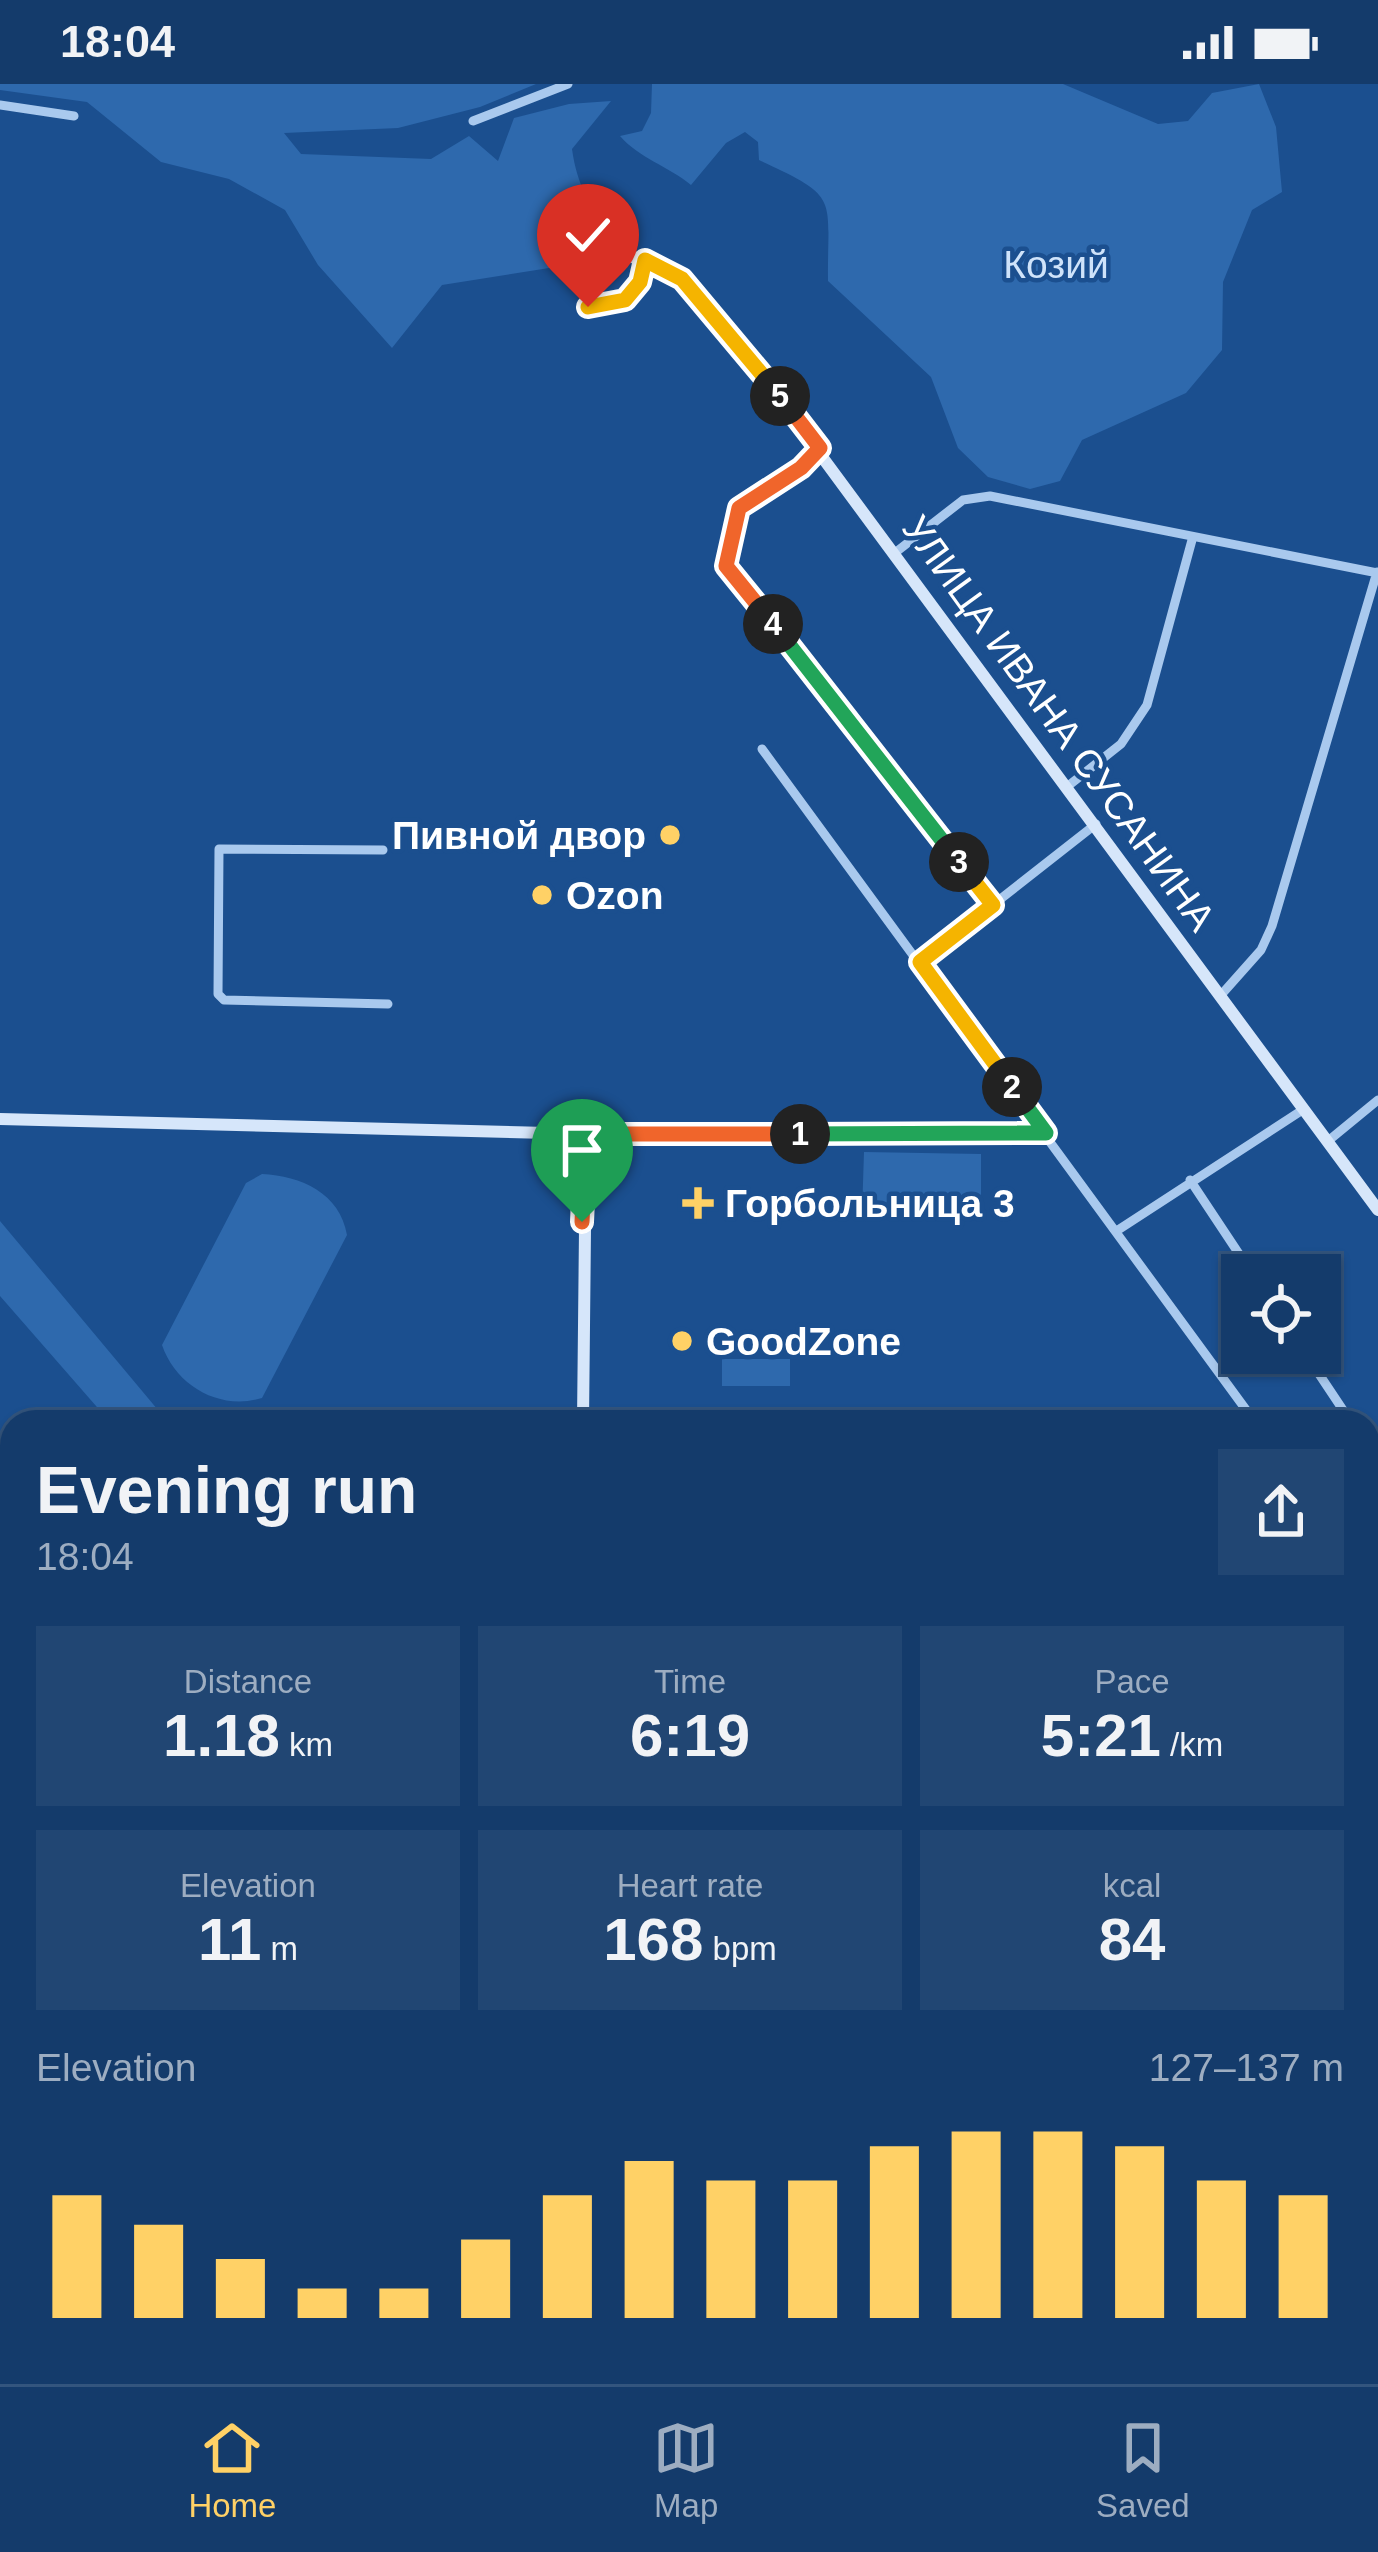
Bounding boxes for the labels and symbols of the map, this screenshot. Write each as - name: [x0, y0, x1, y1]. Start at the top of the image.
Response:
- pin: [537, 184, 639, 307]
- park label: Козий: [1003, 243, 1109, 286]
- pin: 5: [750, 366, 810, 426]
- street label: УЛИЦА ИВАНА СУСАНИНА: [894, 507, 1224, 939]
- pin: 4: [743, 594, 803, 654]
- place label: Пивной двор: [392, 814, 646, 857]
- marker: Пивной двор: [657, 822, 683, 848]
- pin: 3: [929, 832, 989, 892]
- place label: Ozon: [566, 874, 663, 917]
- marker: Ozon: [529, 882, 555, 908]
- pin: 2: [982, 1057, 1042, 1117]
- pin: [531, 1099, 633, 1222]
- pin: 1: [770, 1104, 830, 1164]
- place label: Горбольница 3: [725, 1182, 1015, 1225]
- marker: Горбольница 3: [682, 1187, 714, 1219]
- place label: GoodZone: [706, 1320, 901, 1363]
- marker: GoodZone: [669, 1328, 695, 1354]

